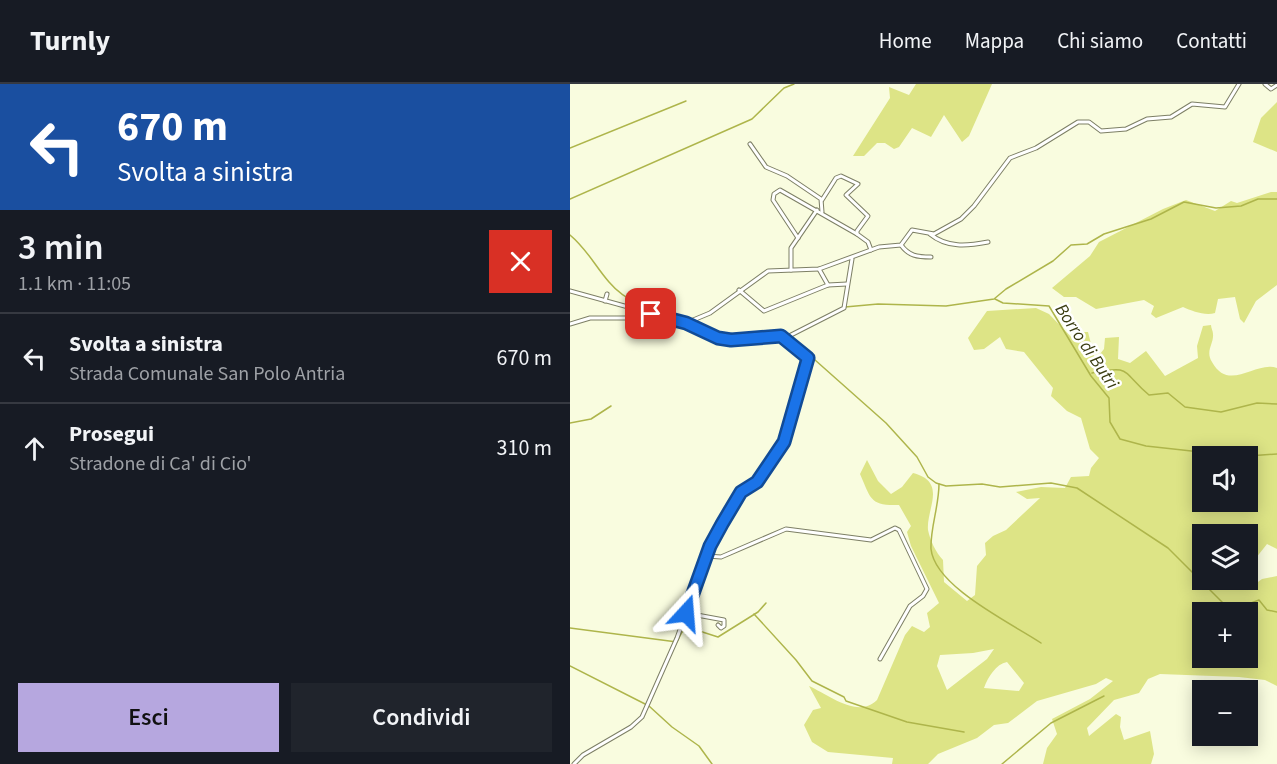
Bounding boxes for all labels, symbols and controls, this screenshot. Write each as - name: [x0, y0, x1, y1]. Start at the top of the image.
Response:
- text: Turnly: [30, 21, 110, 61]
- text: Home: [879, 26, 932, 56]
- text: Mappa: [965, 26, 1024, 56]
- text: Chi siamo: [1057, 26, 1143, 56]
- text: Contatti: [1176, 26, 1247, 56]
- text: 670 m: [117, 97, 228, 157]
- icon: left: [18, 108, 96, 186]
- text: Svolta a sinistra: [117, 153, 294, 192]
- text: 3 min: [18, 222, 104, 273]
- button: close: [489, 230, 552, 293]
- text: 1.1 km · 11:05: [18, 270, 131, 298]
- pin: [625, 288, 676, 339]
- icon: arrive: [634, 297, 667, 330]
- water label: Borro di Butri: [1049, 299, 1125, 394]
- text: Svolta a sinistra: [69, 328, 223, 360]
- icon: left: [18, 342, 51, 375]
- text: 670 m: [497, 342, 552, 374]
- text: Strada Comunale San Polo Antria: [69, 360, 345, 388]
- text: Prosegui: [69, 418, 154, 450]
- icon: ahead: [18, 432, 51, 465]
- text: 310 m: [497, 432, 552, 464]
- map controls: [1192, 446, 1258, 746]
- button: sound: [1192, 446, 1258, 512]
- text: Stradone di Ca' di Cio': [69, 450, 251, 478]
- button: layers: [1192, 524, 1258, 590]
- position arrow: [654, 581, 718, 645]
- button: +: [1192, 602, 1258, 668]
- button: −: [1192, 680, 1258, 746]
- button: Esci: [18, 683, 279, 752]
- button: Condividi: [291, 683, 552, 752]

